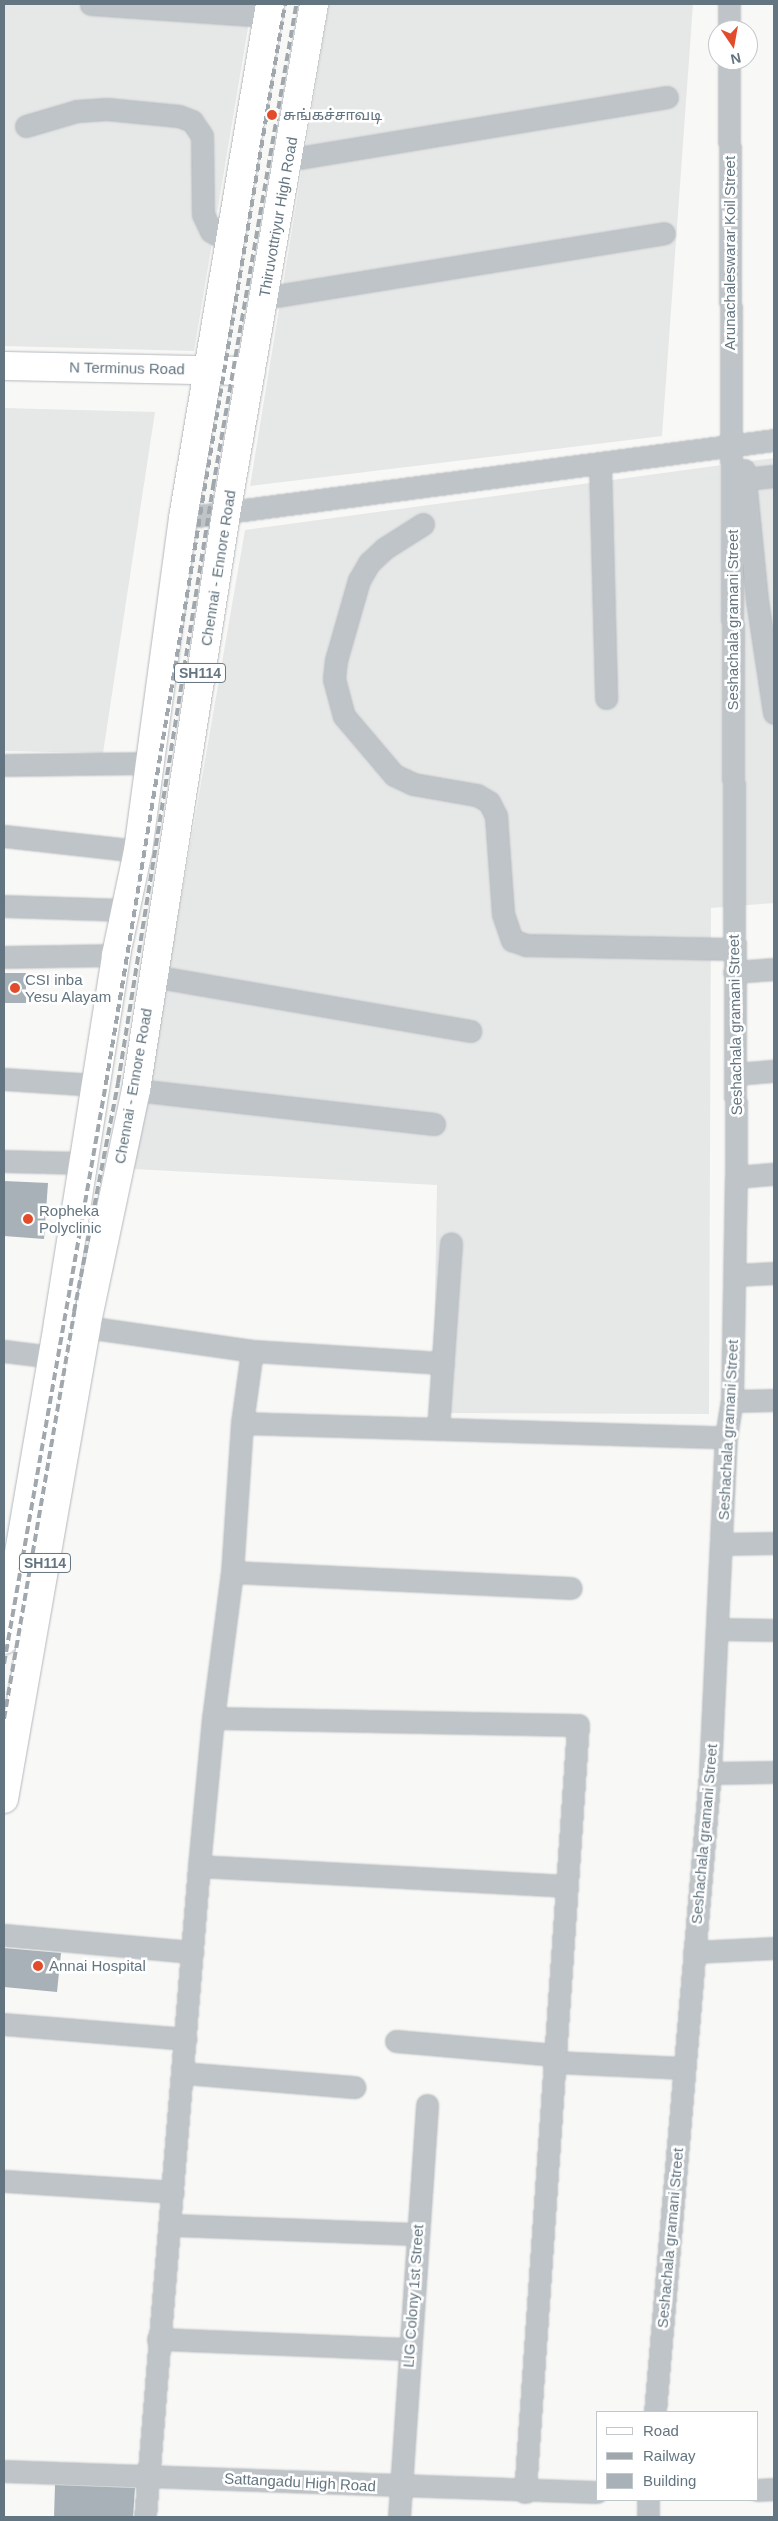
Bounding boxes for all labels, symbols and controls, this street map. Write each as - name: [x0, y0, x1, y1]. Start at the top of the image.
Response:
- north arrow: [708, 20, 758, 70]
- text: N: [729, 50, 743, 68]
- place label: சுங்கச்சாவடி: [283, 106, 382, 124]
- marker: சுங்கச்சாவடி: [265, 108, 279, 122]
- street label: Thiruvottriyur High Road: [255, 135, 301, 299]
- street label: Arunachaleswarar Koil Street: [721, 156, 739, 350]
- street label: N Terminus Road: [69, 358, 185, 378]
- street label: Chennai - Ennore Road: [197, 489, 239, 647]
- street label: Seshachala gramani Street: [724, 530, 742, 710]
- road number: SH114: [174, 661, 226, 684]
- street label: Seshachala gramani Street: [724, 934, 746, 1116]
- place label: CSI inba Yesu Alayam: [25, 970, 112, 1005]
- marker: CSI inba Yesu Alayam: [9, 982, 21, 994]
- street label: Chennai - Ennore Road: [110, 1007, 156, 1165]
- place label: Ropheka Polyclinic: [39, 1201, 102, 1236]
- marker: Ropheka Polyclinic: [21, 1212, 35, 1226]
- street label: Seshachala gramani Street: [714, 1339, 742, 1521]
- road number: SH114: [19, 1552, 71, 1575]
- street label: Seshachala gramani Street: [687, 1743, 721, 1925]
- place label: Annai Hospital: [49, 1957, 146, 1975]
- marker: Annai Hospital: [31, 1959, 45, 1973]
- street label: Seshachala gramani Street: [653, 2147, 687, 2329]
- street label: LIG Colony 1st Street: [399, 2224, 427, 2368]
- legend: [596, 2411, 758, 2501]
- text: Road: [643, 2422, 679, 2439]
- text: Railway: [643, 2447, 696, 2464]
- street label: Sattangadu High Road: [224, 2469, 376, 2495]
- text: Building: [643, 2472, 696, 2489]

